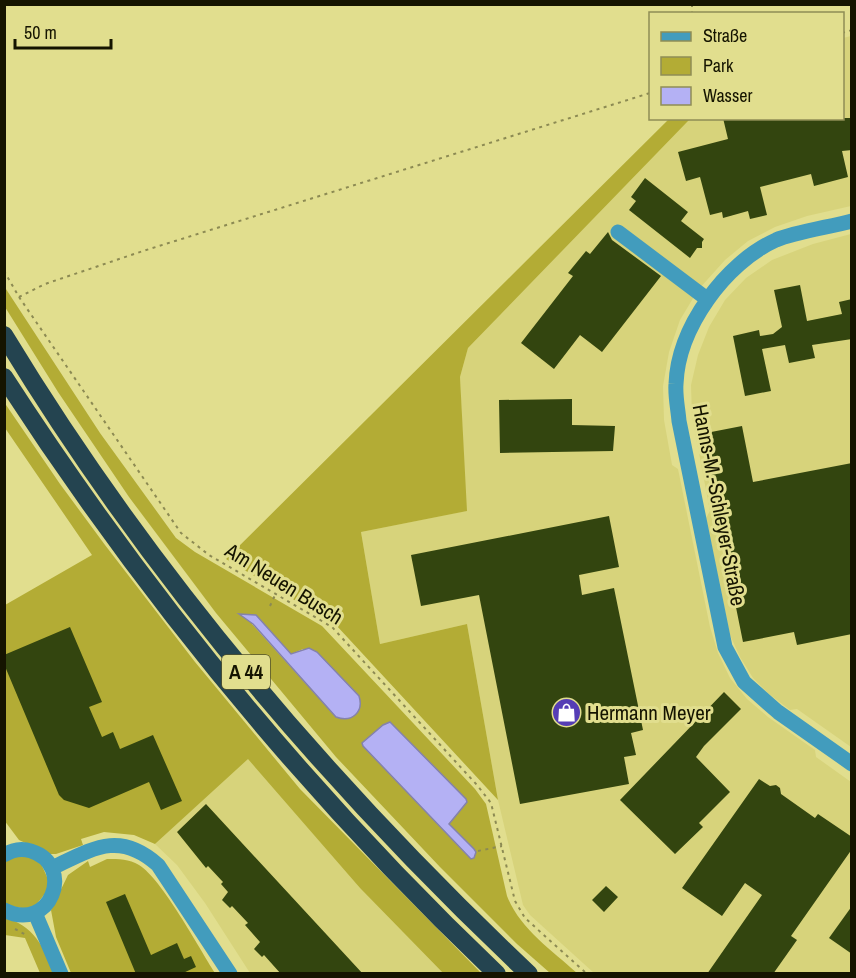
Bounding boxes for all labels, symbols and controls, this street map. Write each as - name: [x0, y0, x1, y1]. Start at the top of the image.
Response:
- scale bar: [15, 12, 111, 50]
- legend: [649, 12, 844, 120]
- text: 50 m: [24, 20, 57, 45]
- text: Straße: [703, 23, 747, 48]
- text: Park: [703, 53, 734, 78]
- text: Wasser: [703, 83, 753, 108]
- street label: Hanns-M.-Schleyer-Straße: [686, 402, 753, 608]
- street label: Am Neuen Busch: [219, 535, 349, 631]
- road number: A 44: [222, 655, 270, 689]
- shop icon: Hermann Meyer: [550, 697, 582, 729]
- place label: Hermann Meyer: [587, 698, 711, 727]

